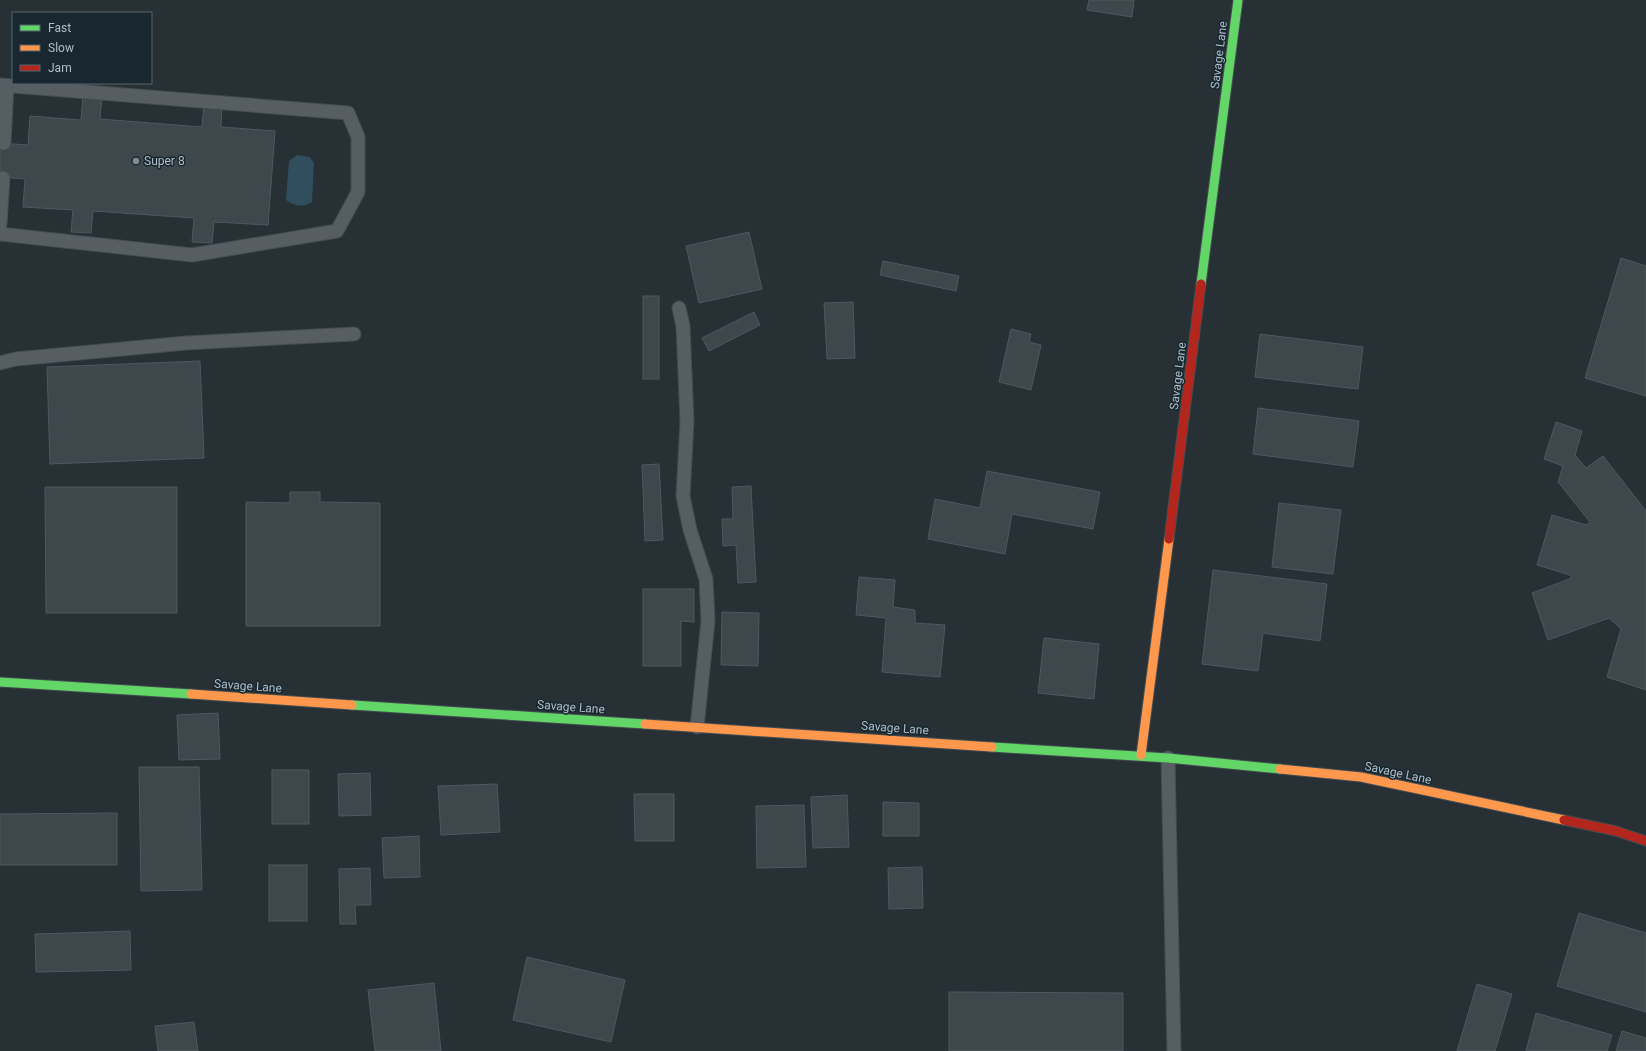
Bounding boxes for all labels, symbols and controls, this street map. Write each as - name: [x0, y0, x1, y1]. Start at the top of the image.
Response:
- legend: [12, 12, 152, 84]
- street label: Savage Lane: [1208, 20, 1230, 90]
- text: Fast: [48, 21, 71, 35]
- text: Slow: [48, 41, 74, 55]
- text: Jam: [48, 61, 72, 75]
- place label: Super 8: [144, 154, 185, 168]
- marker: Super 8: [131, 156, 141, 166]
- street label: Savage Lane: [1167, 341, 1189, 411]
- street label: Savage Lane: [214, 677, 282, 695]
- street label: Savage Lane: [537, 698, 605, 716]
- street label: Savage Lane: [861, 719, 929, 737]
- street label: Savage Lane: [1363, 759, 1433, 787]

